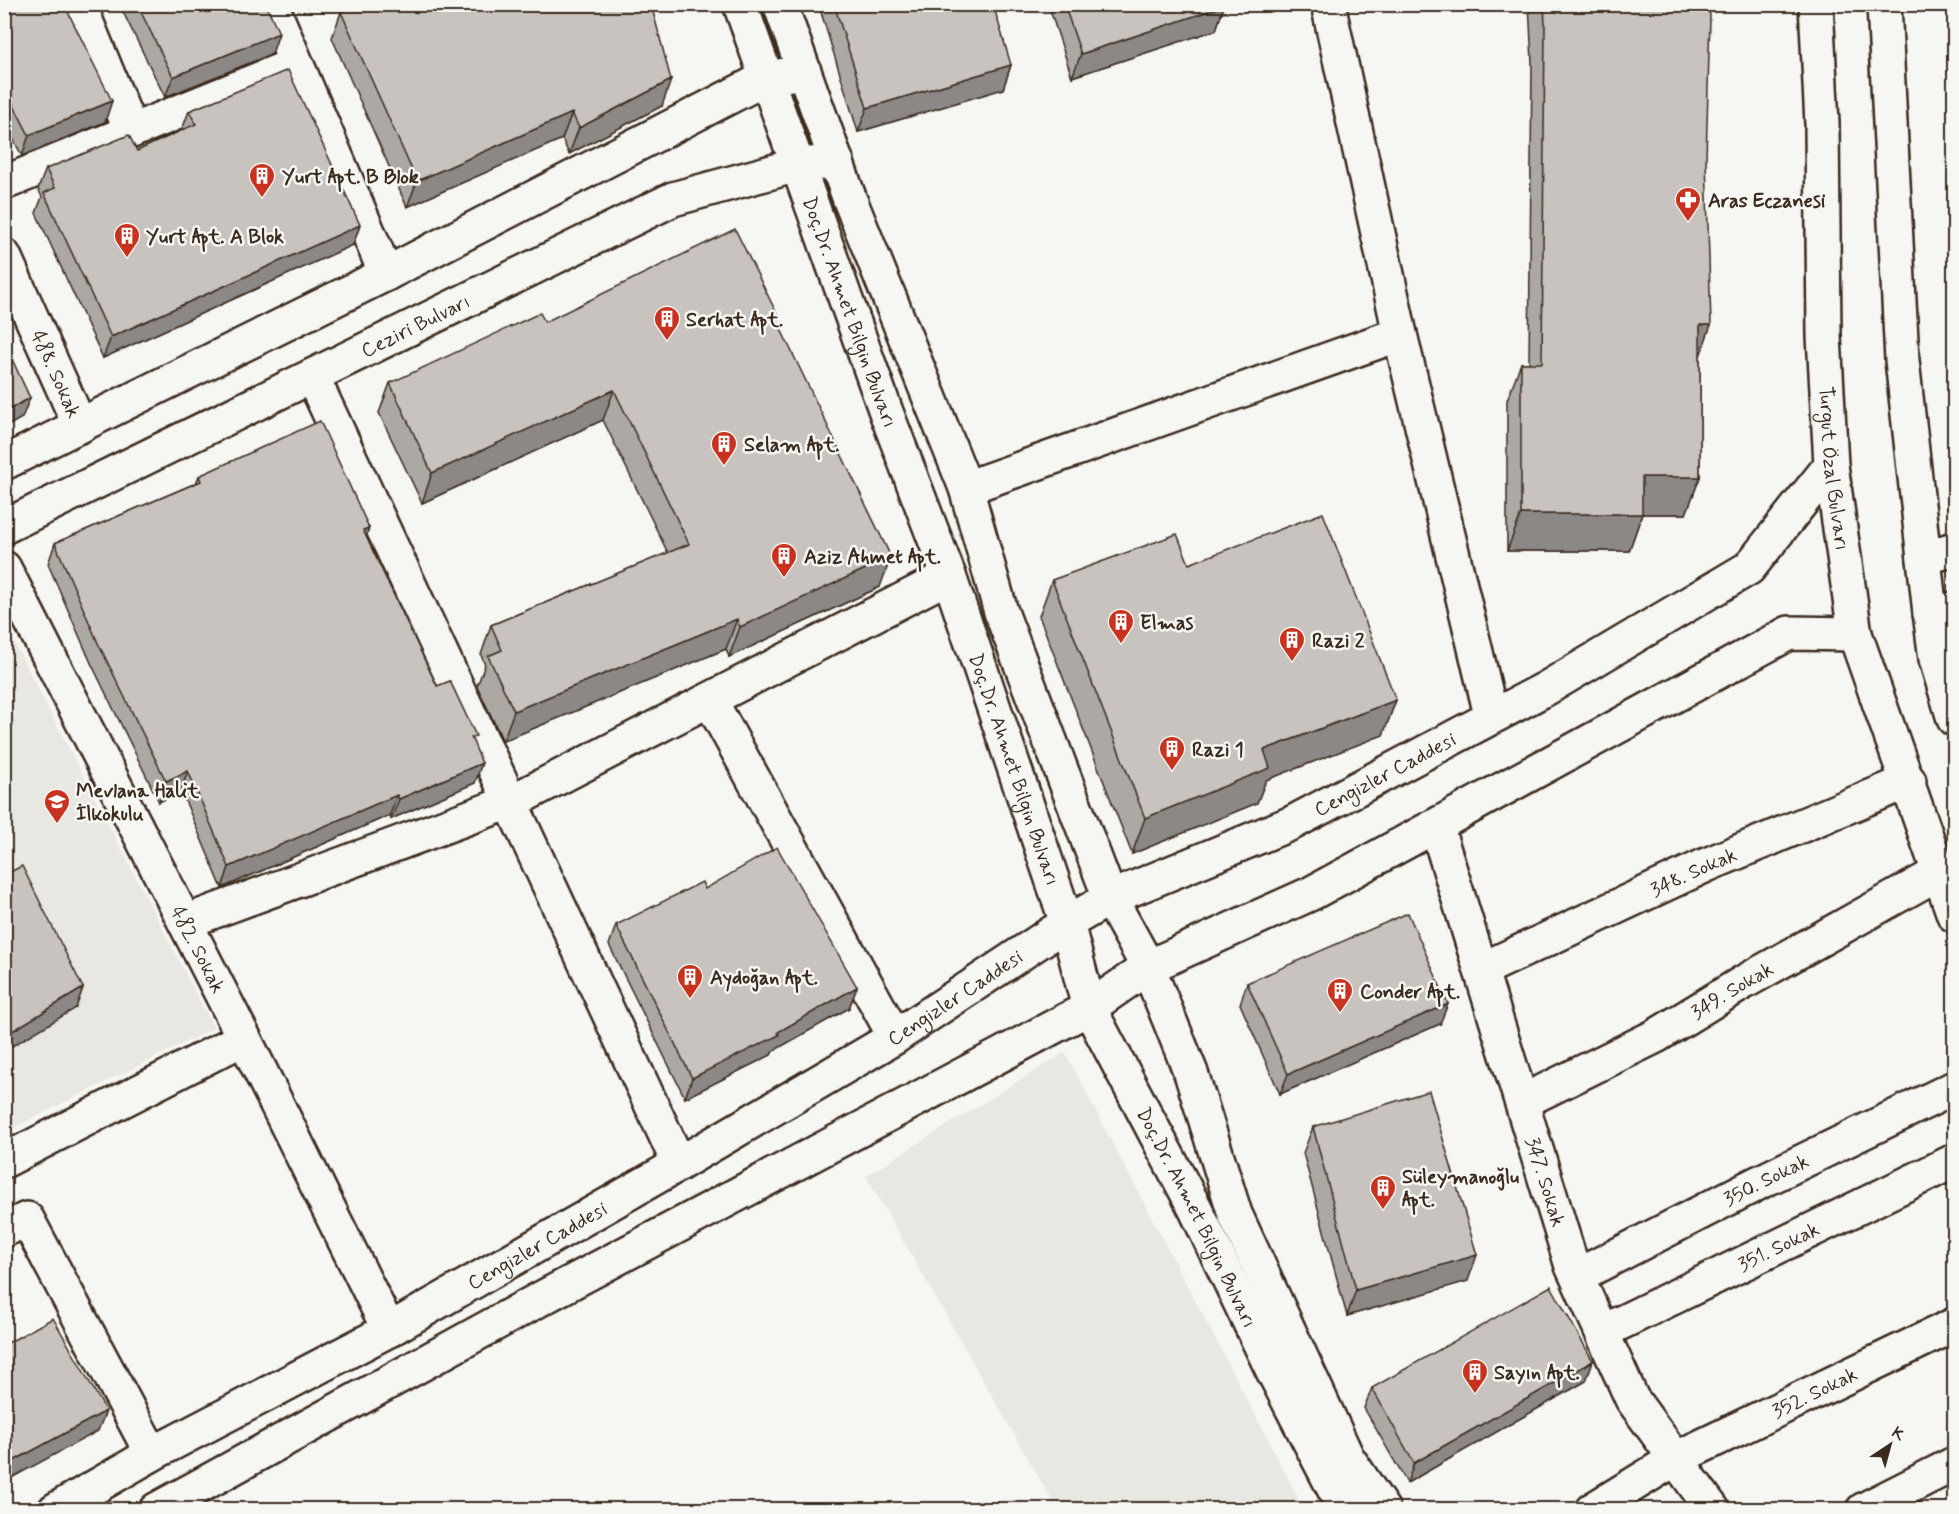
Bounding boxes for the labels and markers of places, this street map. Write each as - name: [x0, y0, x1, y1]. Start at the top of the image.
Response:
- building icon: Yurt Apt. B Blok: [247, 161, 277, 199]
- place label: Yurt Apt. B Blok: [282, 164, 419, 192]
- pharmacy icon: Aras Eczanesi: [1673, 185, 1703, 223]
- place label: Aras Eczanesi: [1708, 188, 1826, 215]
- building icon: Yurt Apt. A Blok: [112, 221, 142, 259]
- place label: Yurt Apt. A Blok: [146, 224, 284, 252]
- building icon: Serhat Apt.: [652, 304, 682, 342]
- place label: Serhat Apt.: [686, 307, 783, 335]
- building icon: Selam Apt.: [709, 429, 739, 467]
- place label: Selam Apt.: [744, 432, 839, 460]
- building icon: Aziz Ahmet Apt.: [769, 541, 799, 579]
- place label: Aziz Ahmet Apt.: [804, 544, 941, 572]
- building icon: Elmas: [1106, 607, 1136, 645]
- place label: Elmas: [1140, 610, 1194, 637]
- building icon: Razi 2: [1277, 625, 1307, 663]
- place label: Razi 2: [1312, 628, 1365, 655]
- building icon: Razi 1: [1157, 734, 1187, 772]
- place label: Razi 1: [1192, 737, 1244, 764]
- place label: Mevlana Halit İlkokulu: [76, 778, 200, 828]
- school or university icon: Mevlana Halit İlkokulu: [42, 787, 72, 825]
- building icon: Aydoğan Apt.: [675, 962, 705, 1000]
- place label: Aydoğan Apt.: [710, 965, 818, 993]
- building icon: Conder Apt.: [1325, 976, 1355, 1014]
- place label: Conder Apt.: [1360, 979, 1460, 1007]
- place label: Süleymanoğlu Apt.: [1402, 1164, 1519, 1215]
- building icon: Süleymanoğlu Apt.: [1368, 1173, 1398, 1211]
- building icon: Sayın Apt.: [1460, 1357, 1490, 1395]
- place label: Sayın Apt.: [1494, 1360, 1580, 1388]

